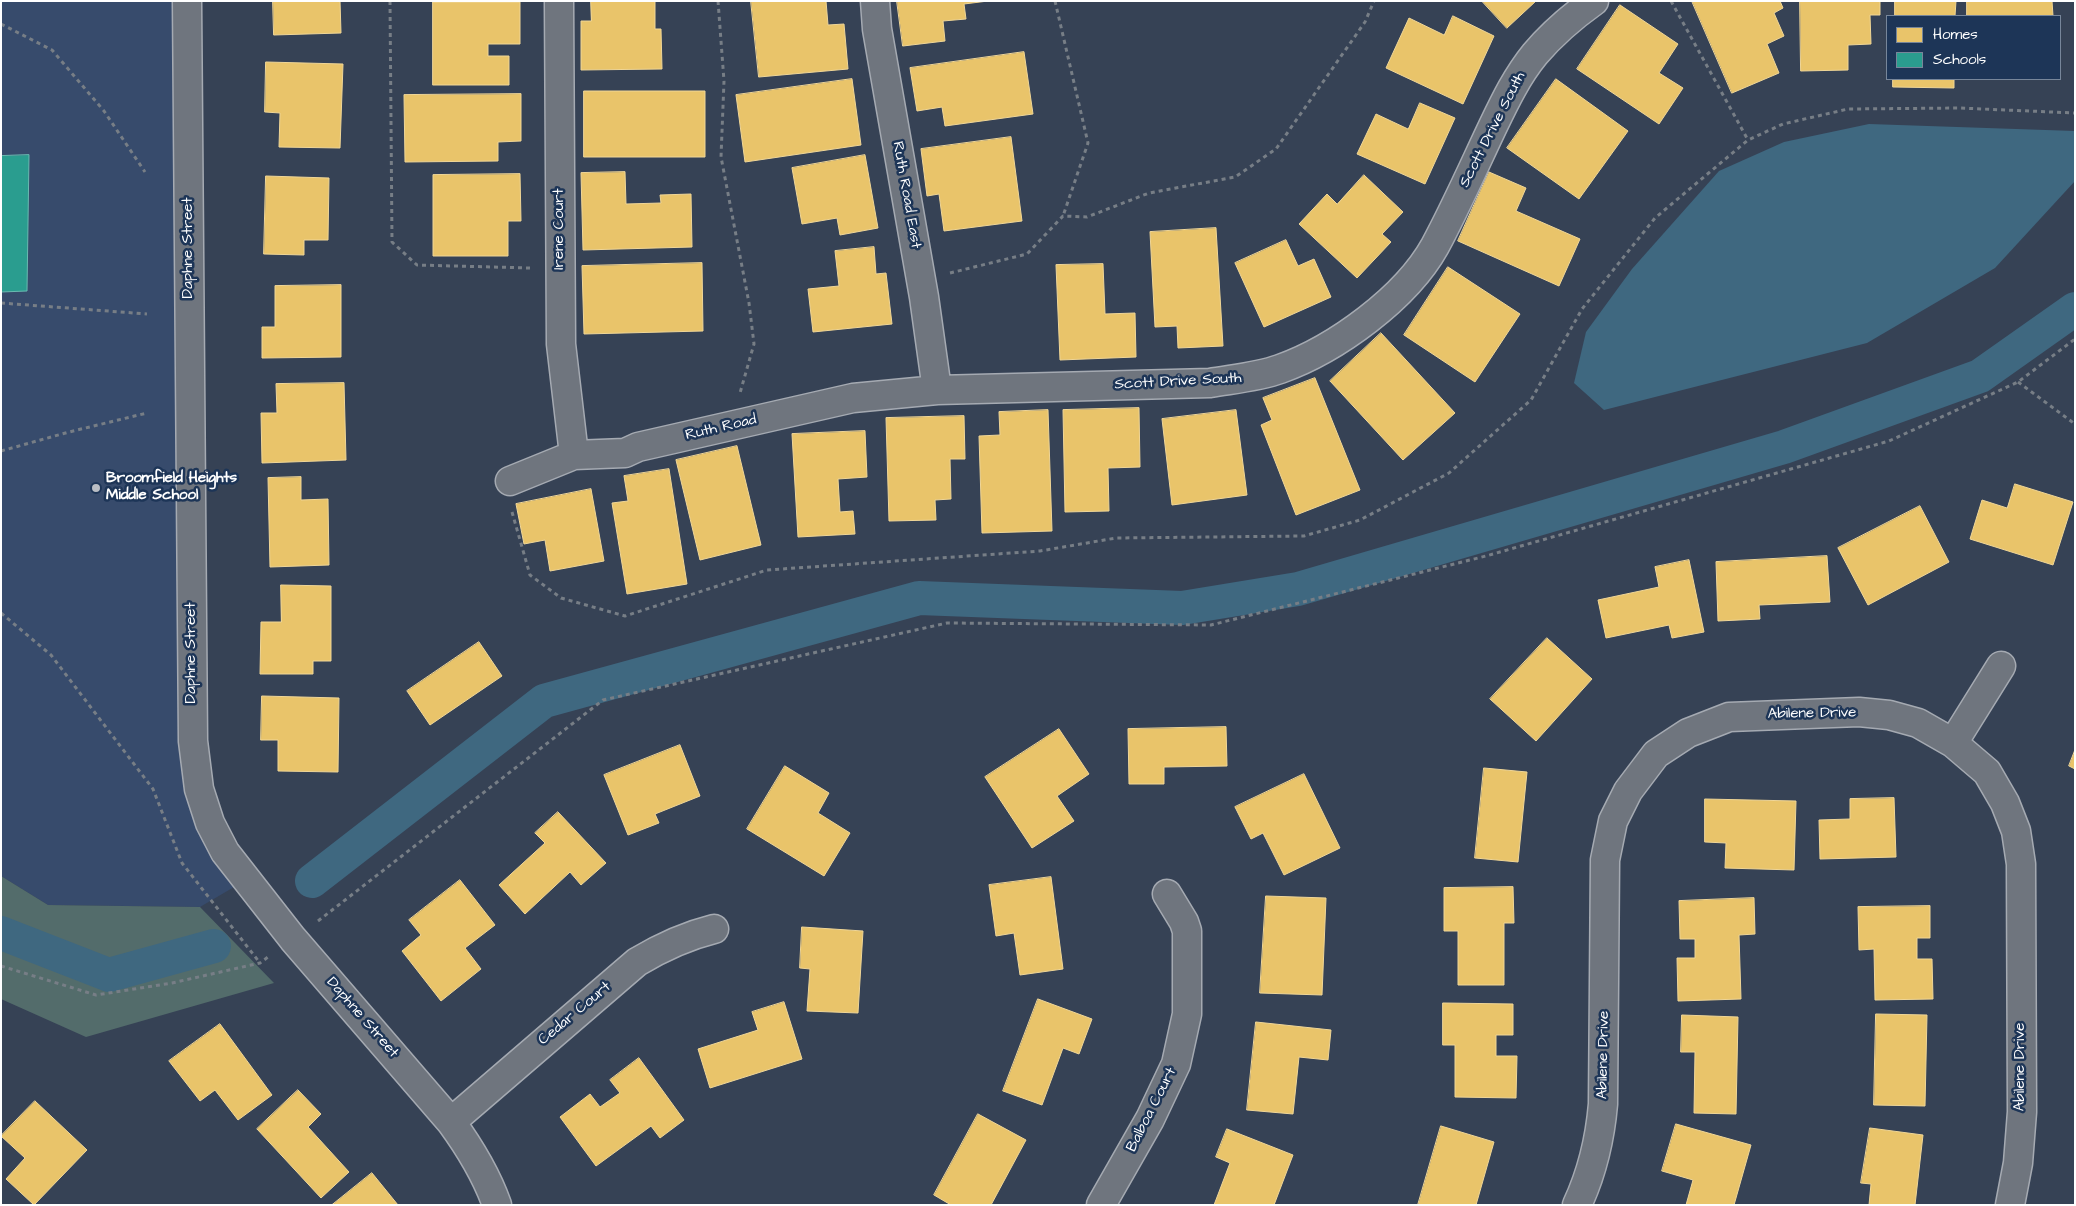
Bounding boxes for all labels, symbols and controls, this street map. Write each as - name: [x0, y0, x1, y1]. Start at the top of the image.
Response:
- legend: [1886, 15, 2061, 80]
- text: Homes: [1933, 24, 1978, 45]
- text: Schools: [1933, 49, 1986, 70]
- street label: Scott Drive South: [1456, 69, 1530, 191]
- street label: Ruth Road East: [888, 140, 924, 250]
- street label: Irene Court: [551, 188, 569, 270]
- street label: Daphne Street: [180, 197, 198, 299]
- street label: Scott Drive South: [1114, 370, 1242, 394]
- street label: Ruth Road: [684, 411, 758, 445]
- place label: Broomfield Heights Middle School: [106, 470, 237, 505]
- marker: Broomfield Heights Middle School: [90, 482, 102, 494]
- street label: Daphne Street: [183, 602, 201, 704]
- street label: Abilene Drive: [1768, 704, 1856, 724]
- street label: Daphne Street: [322, 974, 402, 1062]
- street label: Cedar Court: [535, 978, 615, 1050]
- street label: Abilene Drive: [1594, 1011, 1614, 1099]
- street label: Abilene Drive: [2012, 1023, 2030, 1111]
- street label: Balboa Court: [1123, 1065, 1181, 1155]

